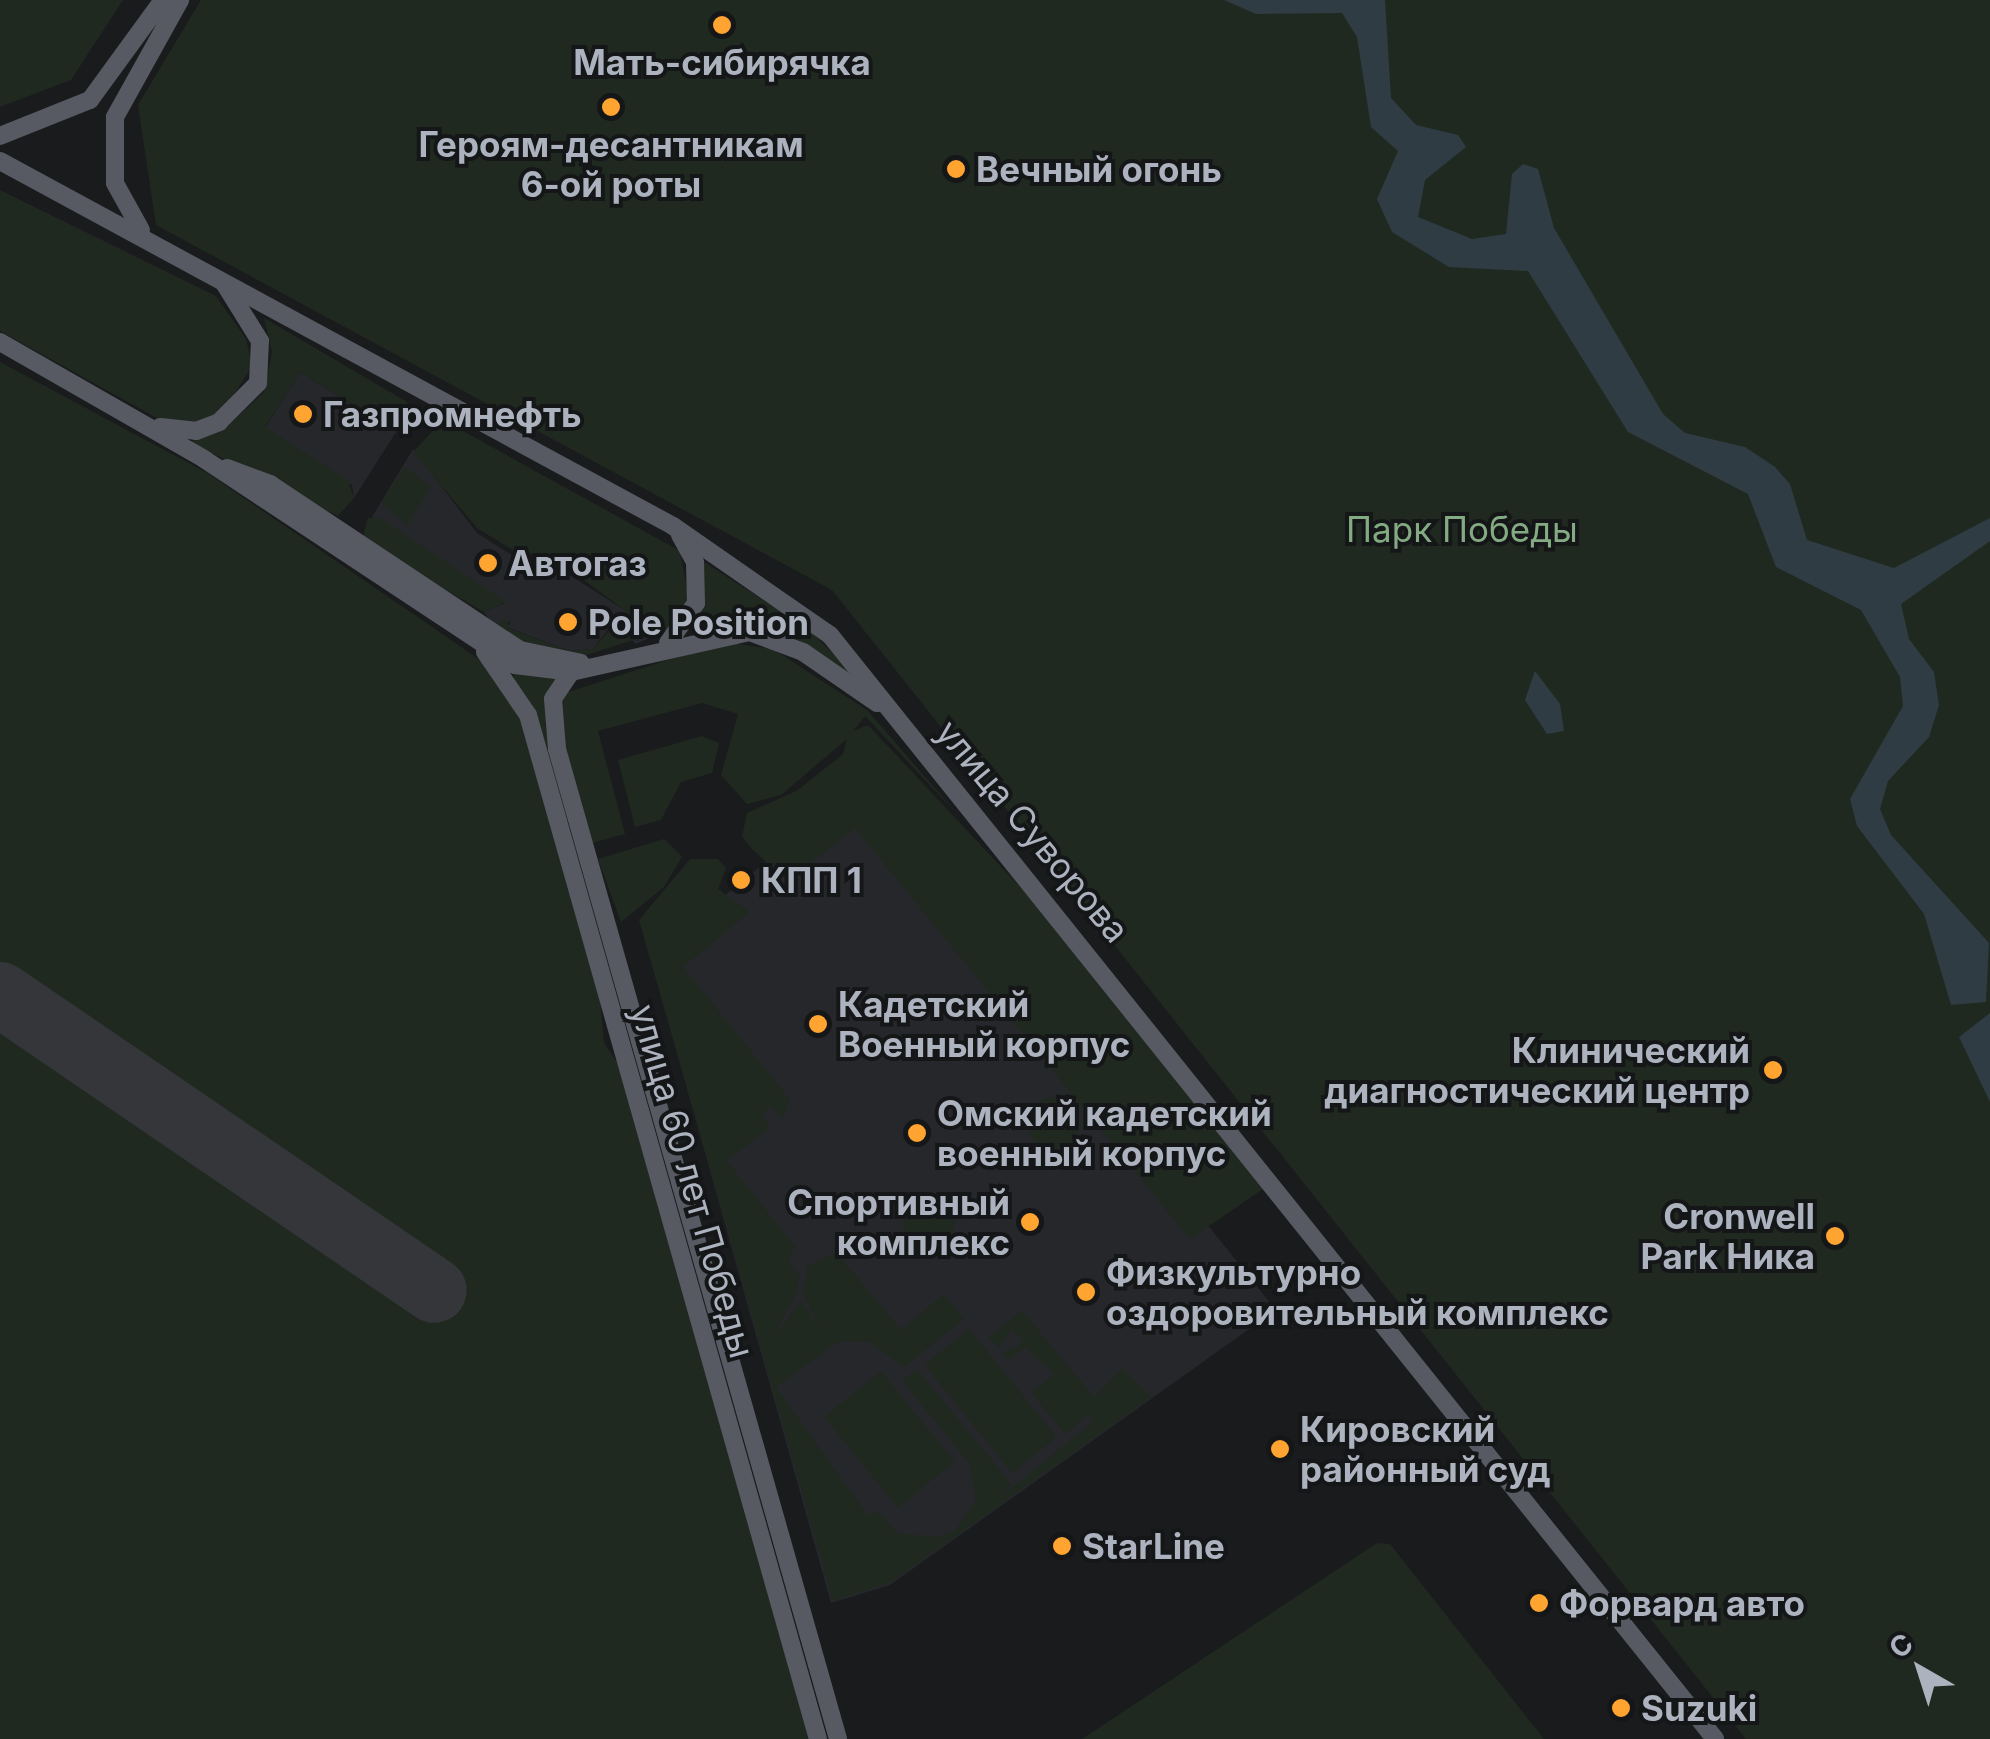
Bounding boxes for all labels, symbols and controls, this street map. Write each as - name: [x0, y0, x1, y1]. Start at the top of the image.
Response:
- marker: Мать-сибирячка: [711, 14, 733, 36]
- place label: Мать-сибирячка: [573, 41, 871, 83]
- marker: Героям-десантникам 6-ой роты: [600, 96, 622, 118]
- place label: Героям-десантникам 6-ой роты: [418, 123, 804, 205]
- place label: Вечный огонь: [976, 148, 1222, 190]
- marker: Вечный огонь: [945, 158, 967, 180]
- place label: Газпромнефть: [323, 393, 582, 435]
- marker: Газпромнефть: [292, 403, 314, 425]
- park label: Парк Победы: [1346, 508, 1578, 550]
- place label: Автогаз: [508, 542, 647, 584]
- marker: Автогаз: [477, 552, 499, 574]
- place label: Pole Position: [588, 601, 809, 643]
- marker: Pole Position: [557, 611, 579, 633]
- street label: улица Суворова: [928, 711, 1138, 951]
- place label: КПП 1: [761, 859, 862, 901]
- marker: КПП 1: [730, 869, 752, 891]
- place label: Кадетский Военный корпус: [838, 983, 1130, 1065]
- street label: улица 60 лет Победы: [622, 1000, 764, 1362]
- marker: Кадетский Военный корпус: [807, 1013, 829, 1035]
- place label: Клинический диагностический центр: [1324, 1029, 1750, 1111]
- marker: Клинический диагностический центр: [1760, 1057, 1786, 1083]
- place label: Омский кадетский военный корпус: [937, 1092, 1272, 1174]
- marker: Омский кадетский военный корпус: [906, 1122, 928, 1144]
- place label: Спортивный комплекс: [787, 1181, 1010, 1263]
- place label: Cronwell Park Ника: [1640, 1195, 1815, 1277]
- marker: Спортивный комплекс: [1019, 1211, 1041, 1233]
- marker: Cronwell Park Ника: [1824, 1225, 1846, 1247]
- place label: Физкультурно оздоровительный комплекс: [1106, 1251, 1609, 1333]
- marker: Физкультурно оздоровительный комплекс: [1075, 1281, 1097, 1303]
- place label: Кировский районный суд: [1300, 1408, 1551, 1490]
- marker: Кировский районный суд: [1269, 1438, 1291, 1460]
- place label: StarLine: [1082, 1525, 1225, 1567]
- marker: StarLine: [1051, 1535, 1073, 1557]
- place label: Форвард авто: [1559, 1582, 1805, 1624]
- marker: Форвард авто: [1528, 1592, 1550, 1614]
- north arrow: [1870, 1619, 1970, 1719]
- text: С: [1882, 1626, 1920, 1665]
- place label: Suzuki: [1641, 1687, 1757, 1729]
- marker: Suzuki: [1610, 1697, 1632, 1719]

